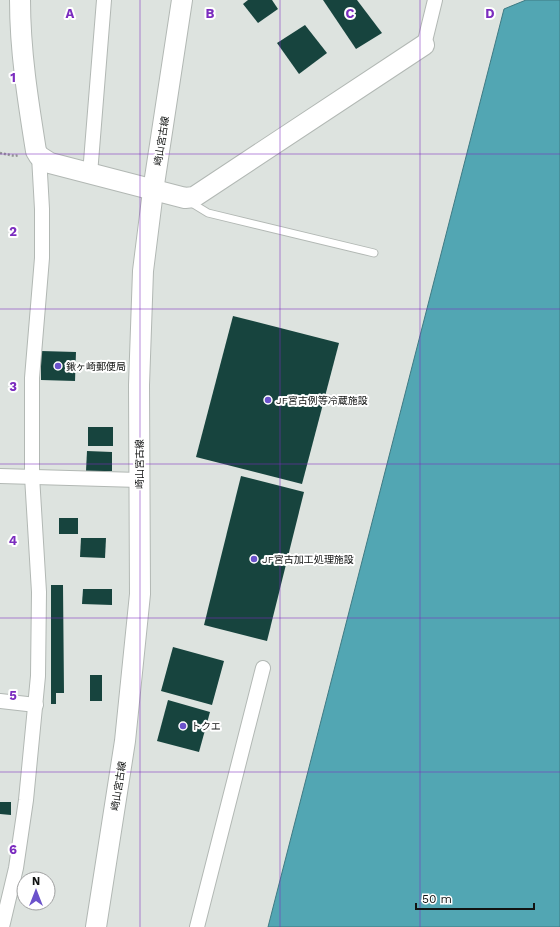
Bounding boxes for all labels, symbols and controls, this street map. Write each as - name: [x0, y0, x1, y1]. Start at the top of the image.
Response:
- text: A: [66, 6, 75, 21]
- text: B: [206, 6, 215, 21]
- text: C: [346, 6, 355, 21]
- text: D: [485, 6, 495, 21]
- text: 1: [10, 70, 16, 85]
- street label: 崎山宮古線: [152, 116, 171, 167]
- text: 2: [9, 224, 17, 239]
- marker: 鍬ヶ崎郵便局: [53, 361, 63, 371]
- place label: 鍬ヶ崎郵便局: [66, 361, 126, 372]
- text: 3: [9, 379, 17, 394]
- marker: JF宮古例等冷蔵施設: [263, 395, 273, 405]
- place label: JF宮古例等冷蔵施設: [276, 395, 368, 406]
- street label: 崎山宮古線: [134, 439, 145, 489]
- text: 4: [9, 533, 18, 548]
- marker: JF宮古加工処理施設: [249, 554, 259, 564]
- place label: JF宮古加工処理施設: [262, 554, 354, 565]
- text: 5: [9, 688, 17, 703]
- marker: トクエ: [178, 721, 188, 731]
- place label: トクエ: [191, 721, 221, 732]
- street label: 崎山宮古線: [109, 761, 128, 812]
- text: 6: [9, 842, 17, 857]
- north arrow: [16, 871, 56, 911]
- text: N: [32, 875, 40, 888]
- scale bar: [416, 885, 534, 911]
- text: 50 m: [422, 892, 452, 906]

